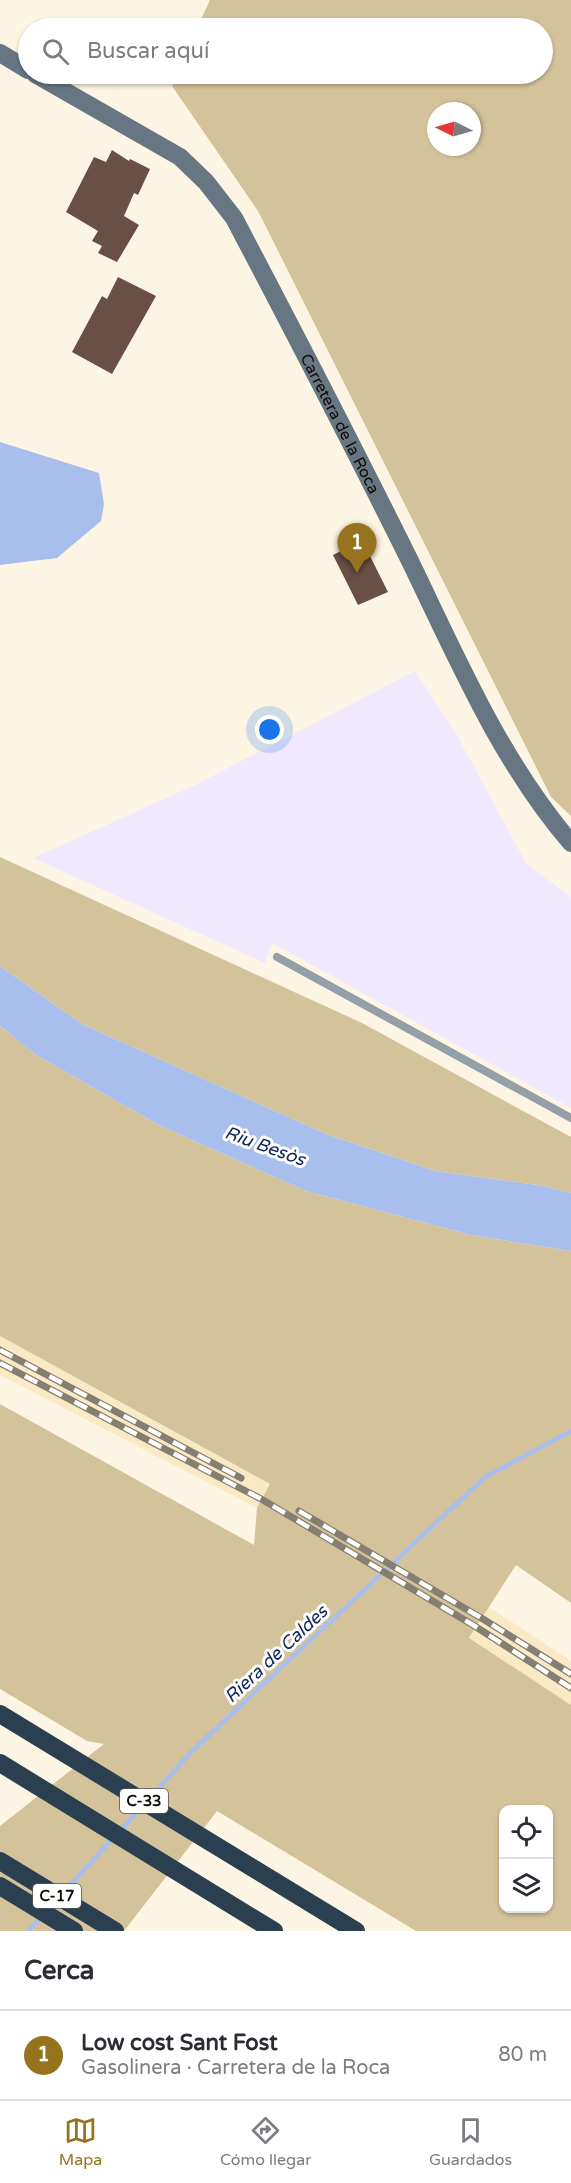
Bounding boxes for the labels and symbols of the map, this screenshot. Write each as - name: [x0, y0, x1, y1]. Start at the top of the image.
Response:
- north arrow: [427, 102, 481, 156]
- street label: Carretera de la Roca: [295, 350, 384, 497]
- pin: 1: [338, 524, 376, 573]
- your location: [255, 715, 284, 744]
- water label: Riu Besòs: [222, 1121, 309, 1171]
- water label: Riera de Caldes: [220, 1600, 333, 1707]
- road number: C-33: [120, 1789, 168, 1813]
- road number: C-17: [33, 1884, 81, 1908]

